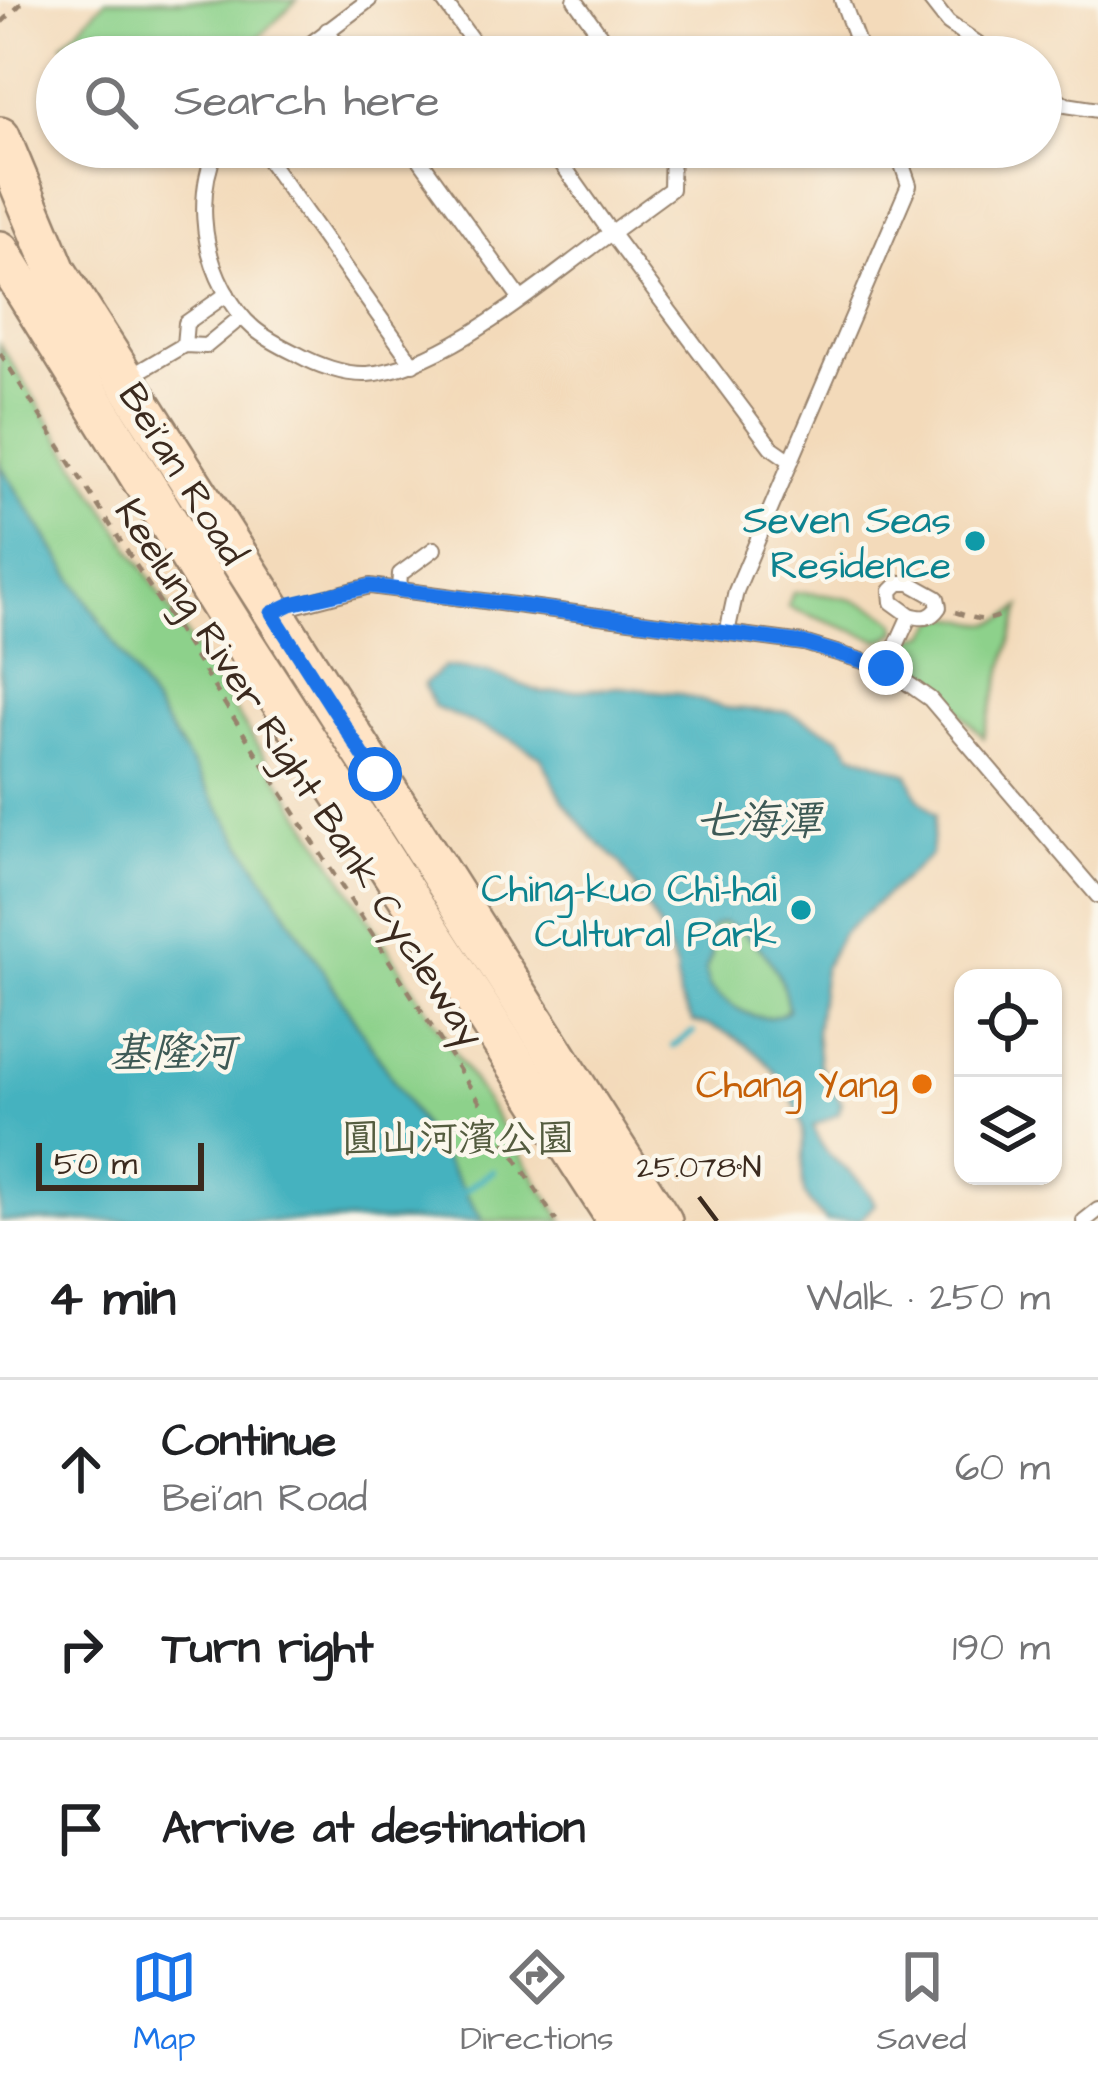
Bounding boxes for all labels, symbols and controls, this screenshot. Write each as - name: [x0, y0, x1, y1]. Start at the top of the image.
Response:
- search box: [36, 36, 1062, 168]
- icon: search: [78, 69, 144, 135]
- text: Search here: [174, 71, 440, 133]
- street label: Bei'an Road: [104, 373, 259, 576]
- street label: Keelung River Right Bank Cycleway: [100, 489, 497, 1059]
- place label: Seven Seas Residence: [743, 495, 951, 594]
- marker: Seven Seas Residence: [962, 528, 988, 554]
- route end: [859, 641, 913, 695]
- route start: [348, 747, 402, 801]
- water label: 七海潭: [695, 793, 824, 851]
- place label: Ching-kuo Chi-hai Cultural Park: [481, 864, 777, 963]
- marker: Ching-kuo Chi-hai Cultural Park: [788, 897, 814, 923]
- map controls: [954, 969, 1062, 1185]
- button: locate: [954, 969, 1062, 1077]
- water label: 基隆河: [109, 1025, 241, 1083]
- place label: Chang Yang: [696, 1060, 898, 1114]
- marker: Chang Yang: [909, 1071, 935, 1097]
- button: layers: [954, 1077, 1062, 1185]
- park label: 圓山河濱公園: [341, 1113, 575, 1167]
- scale bar: [36, 1137, 204, 1190]
- text: 50 m: [54, 1141, 137, 1187]
- text: 25.078°N: [637, 1147, 761, 1189]
- text: 4 min: [48, 1264, 176, 1335]
- text: Walk · 250 m: [806, 1272, 1050, 1326]
- text: Continue: [162, 1411, 336, 1473]
- icon: ahead: [48, 1436, 114, 1502]
- text: 60 m: [955, 1442, 1050, 1496]
- text: Bei'an Road: [162, 1473, 368, 1527]
- icon: right: [48, 1616, 114, 1682]
- text: Turn right: [162, 1618, 374, 1680]
- text: 190 m: [952, 1622, 1050, 1676]
- icon: arrive: [48, 1796, 114, 1862]
- text: Arrive at destination: [162, 1798, 585, 1860]
- tab: Map: [131, 1944, 197, 2062]
- tab: Directions: [460, 1944, 614, 2062]
- tab: Saved: [877, 1944, 967, 2062]

